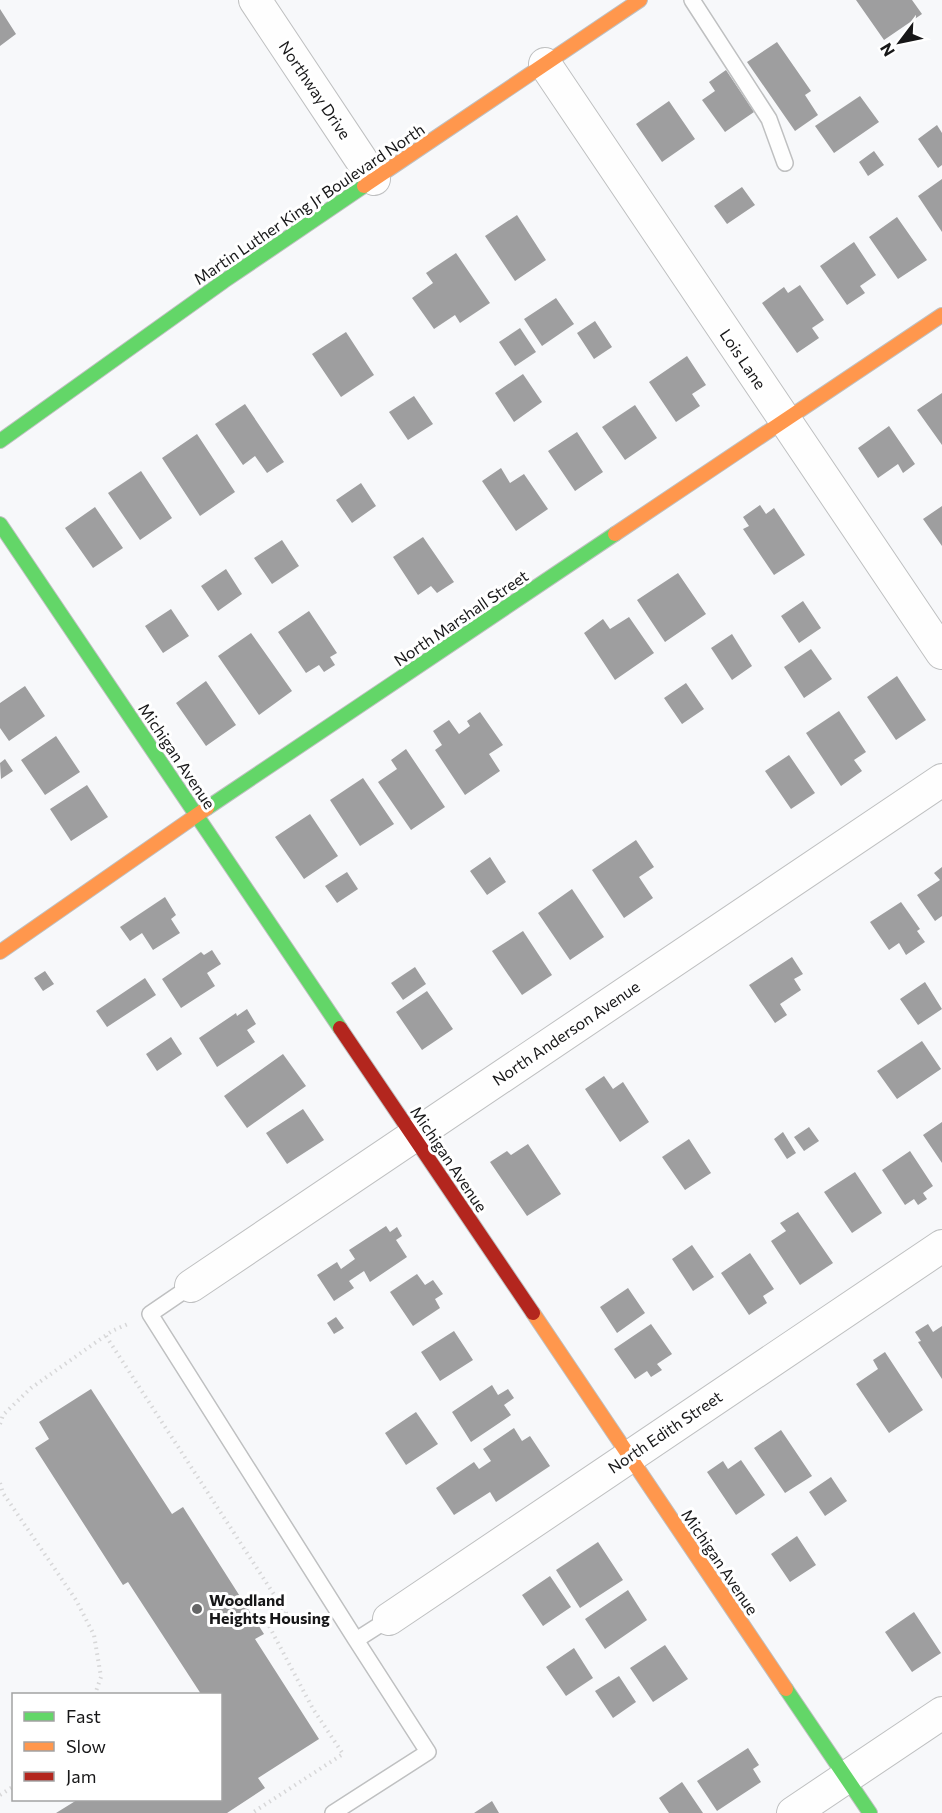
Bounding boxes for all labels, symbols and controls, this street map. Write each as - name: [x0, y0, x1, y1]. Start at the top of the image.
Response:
- north arrow: [870, 12, 930, 72]
- street label: Northway Drive: [276, 37, 355, 142]
- text: N: [876, 40, 898, 60]
- street label: Martin Luther King Jr Boulevard North: [190, 119, 428, 288]
- street label: Lois Lane: [716, 325, 770, 392]
- street label: North Marshall Street: [390, 565, 532, 670]
- street label: Michigan Avenue: [135, 699, 220, 812]
- street label: North Anderson Avenue: [489, 976, 643, 1089]
- street label: Michigan Avenue: [407, 1102, 492, 1215]
- street label: North Edith Street: [604, 1386, 726, 1477]
- street label: Michigan Avenue: [678, 1505, 763, 1618]
- place label: Woodland Heights Housing: [209, 1590, 330, 1627]
- marker: Woodland Heights Housing: [190, 1602, 204, 1616]
- legend: [12, 1693, 222, 1801]
- text: Fast: [66, 1705, 101, 1727]
- text: Slow: [66, 1735, 106, 1757]
- text: Jam: [66, 1765, 96, 1787]

